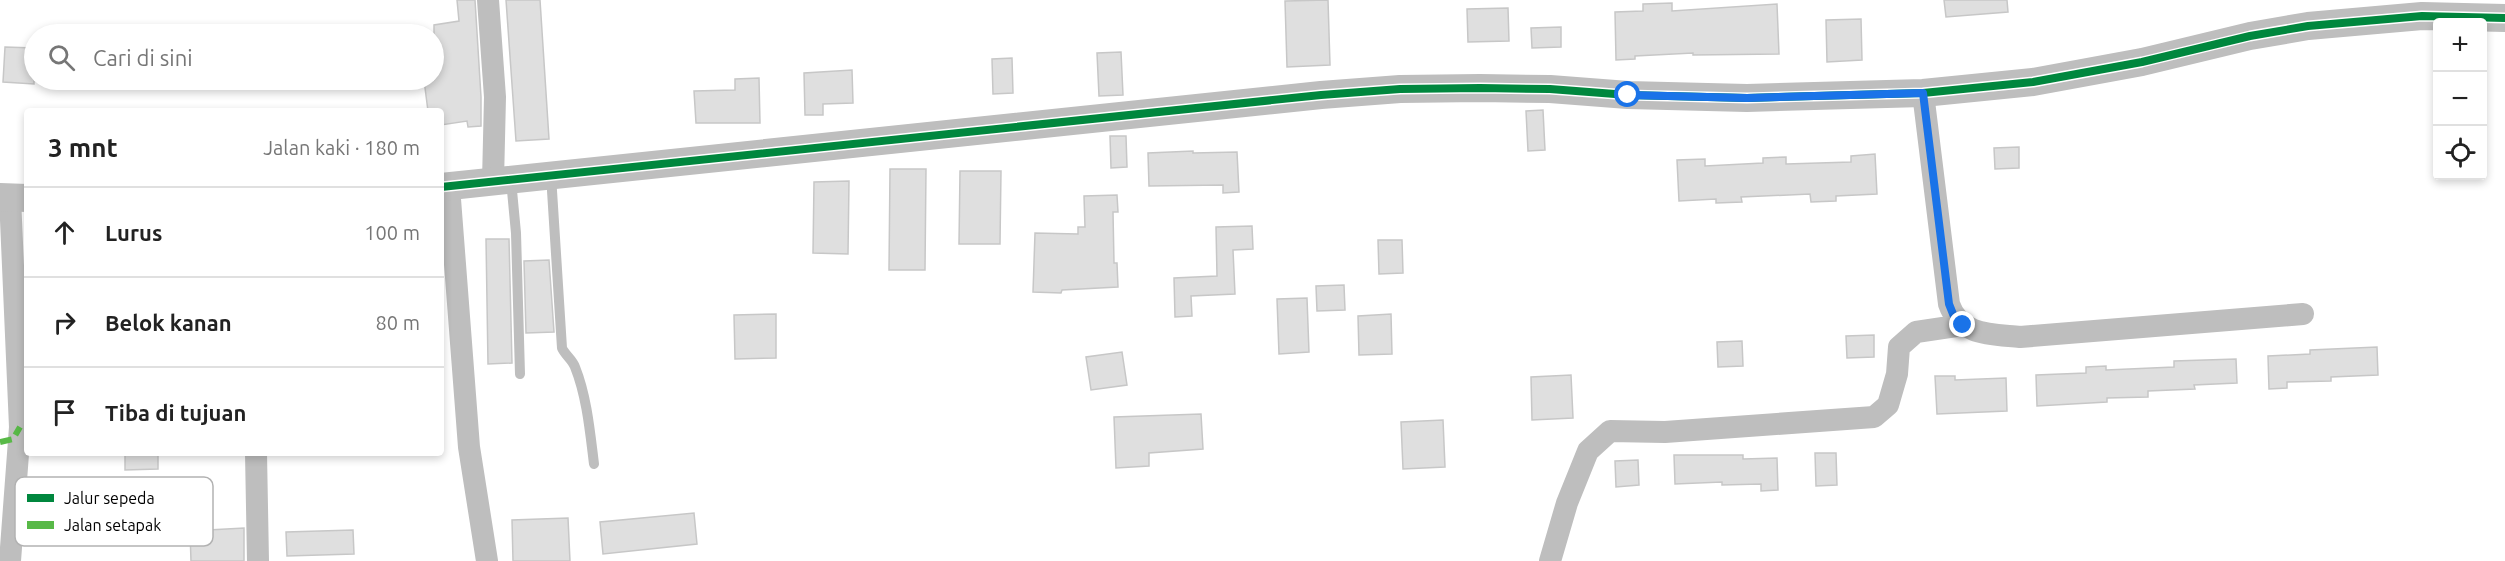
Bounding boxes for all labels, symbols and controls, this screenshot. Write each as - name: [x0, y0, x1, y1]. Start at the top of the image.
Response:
- map controls: [2433, 18, 2487, 180]
- button: +: [2433, 18, 2487, 72]
- search box: [24, 24, 444, 90]
- icon: search: [45, 41, 78, 74]
- text: Cari di sini: [93, 45, 193, 70]
- button: −: [2433, 72, 2487, 126]
- route start: [1614, 81, 1640, 107]
- button: locate: [2433, 126, 2487, 180]
- text: 3 mnt: [48, 133, 118, 162]
- text: Jalan kaki · 180 m: [263, 136, 420, 159]
- icon: ahead: [48, 216, 81, 249]
- text: Lurus: [105, 220, 162, 245]
- text: 100 m: [364, 221, 420, 244]
- icon: right: [48, 306, 81, 339]
- text: Belok kanan: [105, 310, 232, 335]
- text: 80 m: [376, 311, 420, 334]
- route end: [1949, 311, 1975, 337]
- icon: arrive: [48, 396, 81, 429]
- text: Tiba di tujuan: [105, 400, 246, 425]
- legend: [15, 477, 213, 546]
- text: Jalur sepeda: [64, 489, 155, 507]
- text: Jalan setapak: [64, 516, 161, 534]

